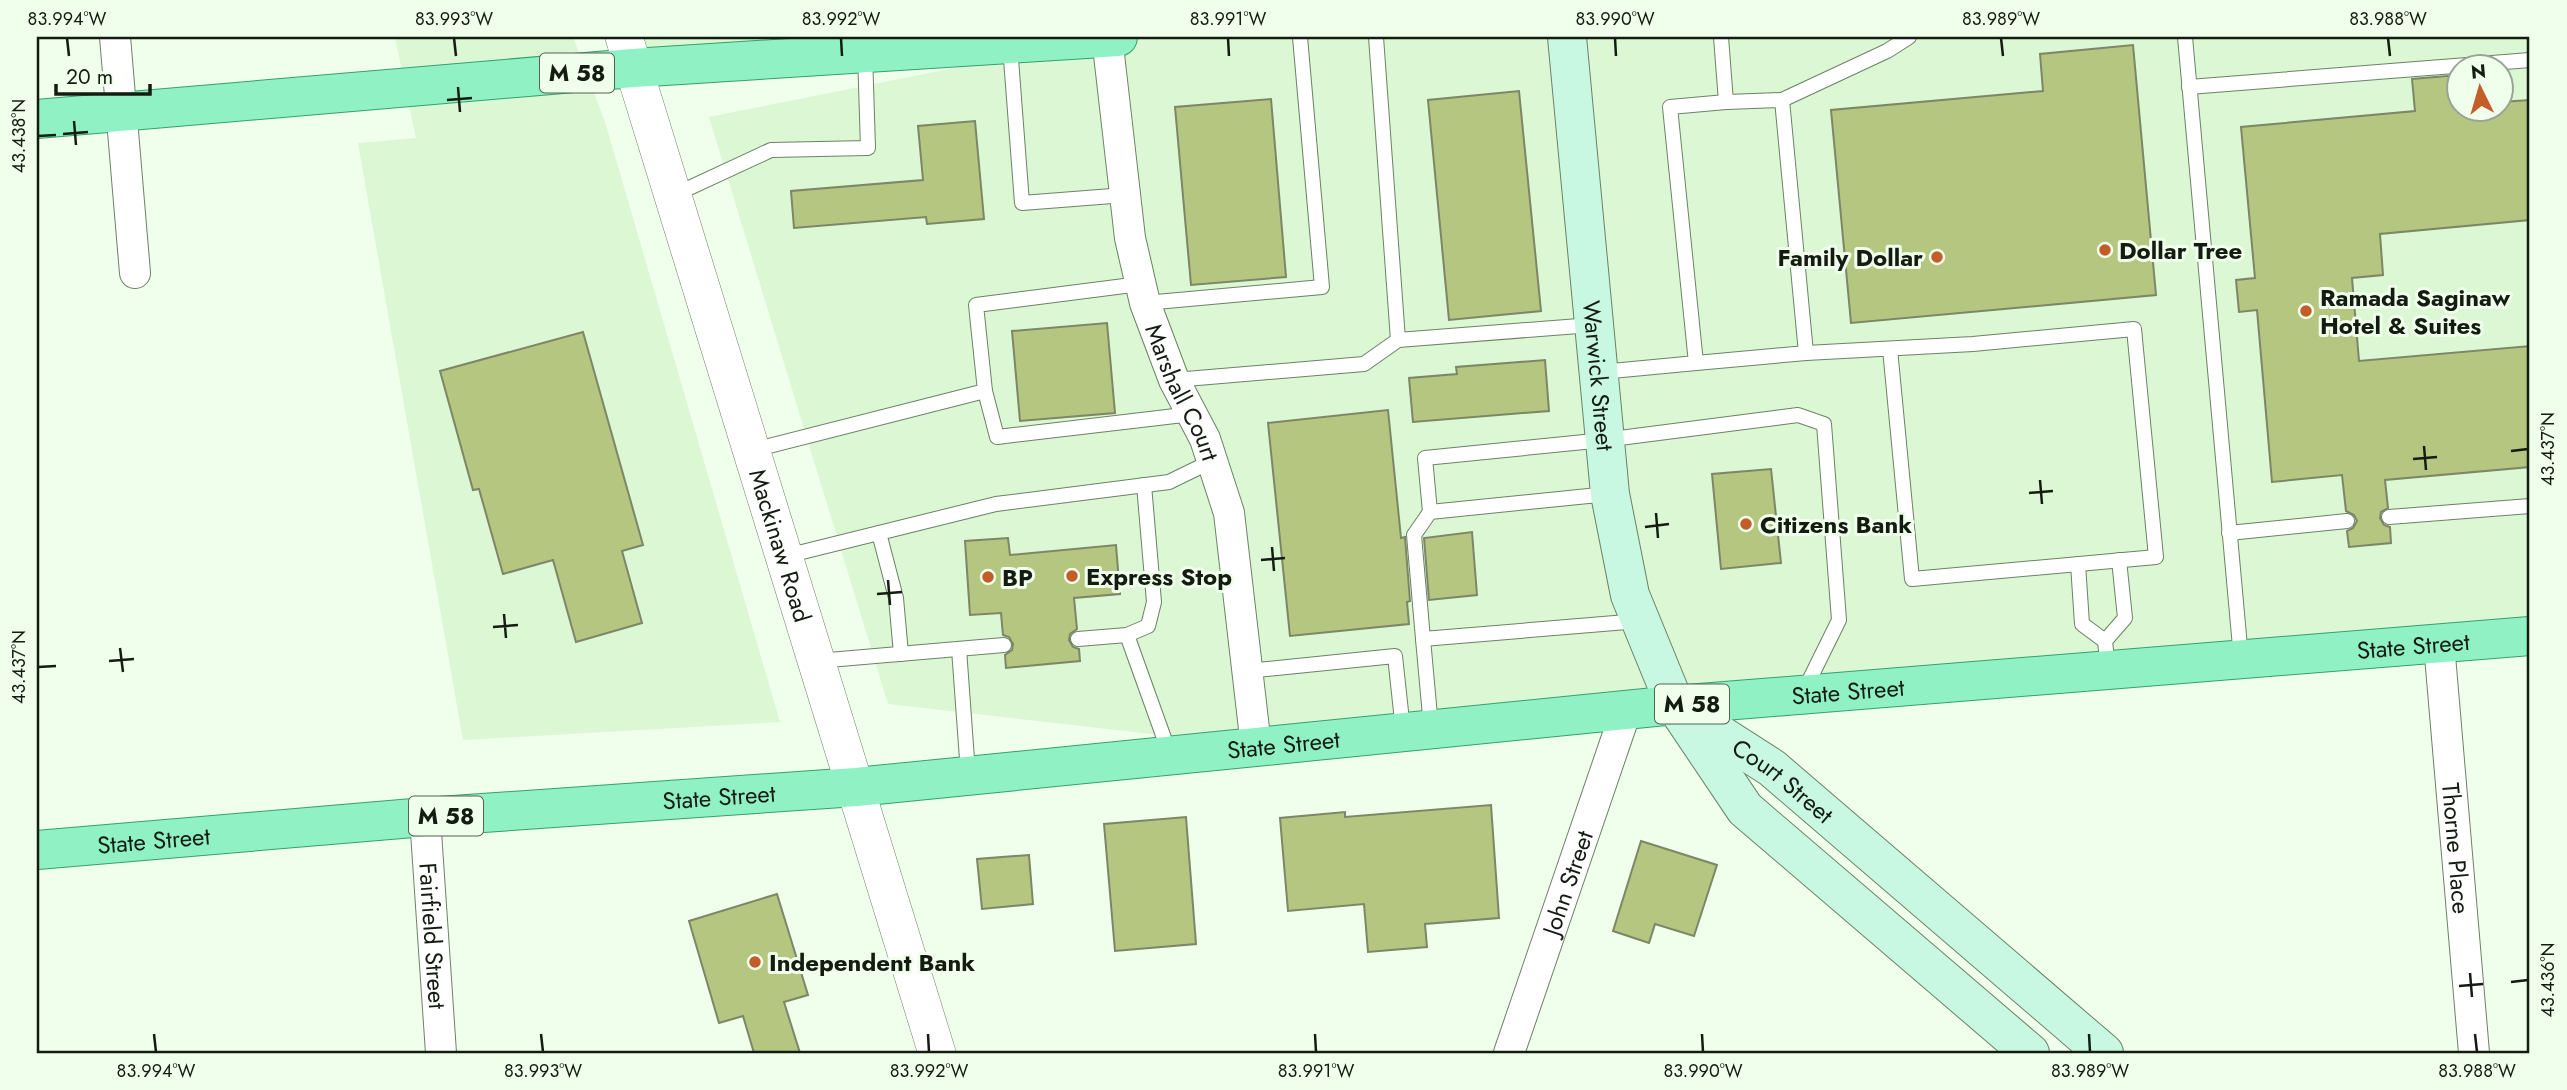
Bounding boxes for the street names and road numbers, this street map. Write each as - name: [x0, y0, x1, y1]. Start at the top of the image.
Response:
- road number: M 58: [540, 54, 614, 92]
- street label: Warwick Street: [1574, 299, 1623, 453]
- street label: Marshall Court: [1137, 319, 1228, 465]
- street label: Mackinaw Road: [741, 464, 821, 626]
- street label: State Street: [2355, 623, 2471, 667]
- street label: State Street: [1790, 669, 1906, 713]
- road number: M 58: [1655, 684, 1729, 724]
- street label: State Street: [1225, 721, 1342, 767]
- street label: Court Street: [1725, 729, 1842, 831]
- street label: State Street: [661, 775, 777, 818]
- street label: Thorne Place: [2433, 781, 2480, 915]
- road number: M 58: [409, 796, 483, 836]
- street label: State Street: [96, 818, 212, 862]
- street label: John Street: [1532, 825, 1601, 943]
- street label: Fairfield Street: [411, 861, 455, 1010]

